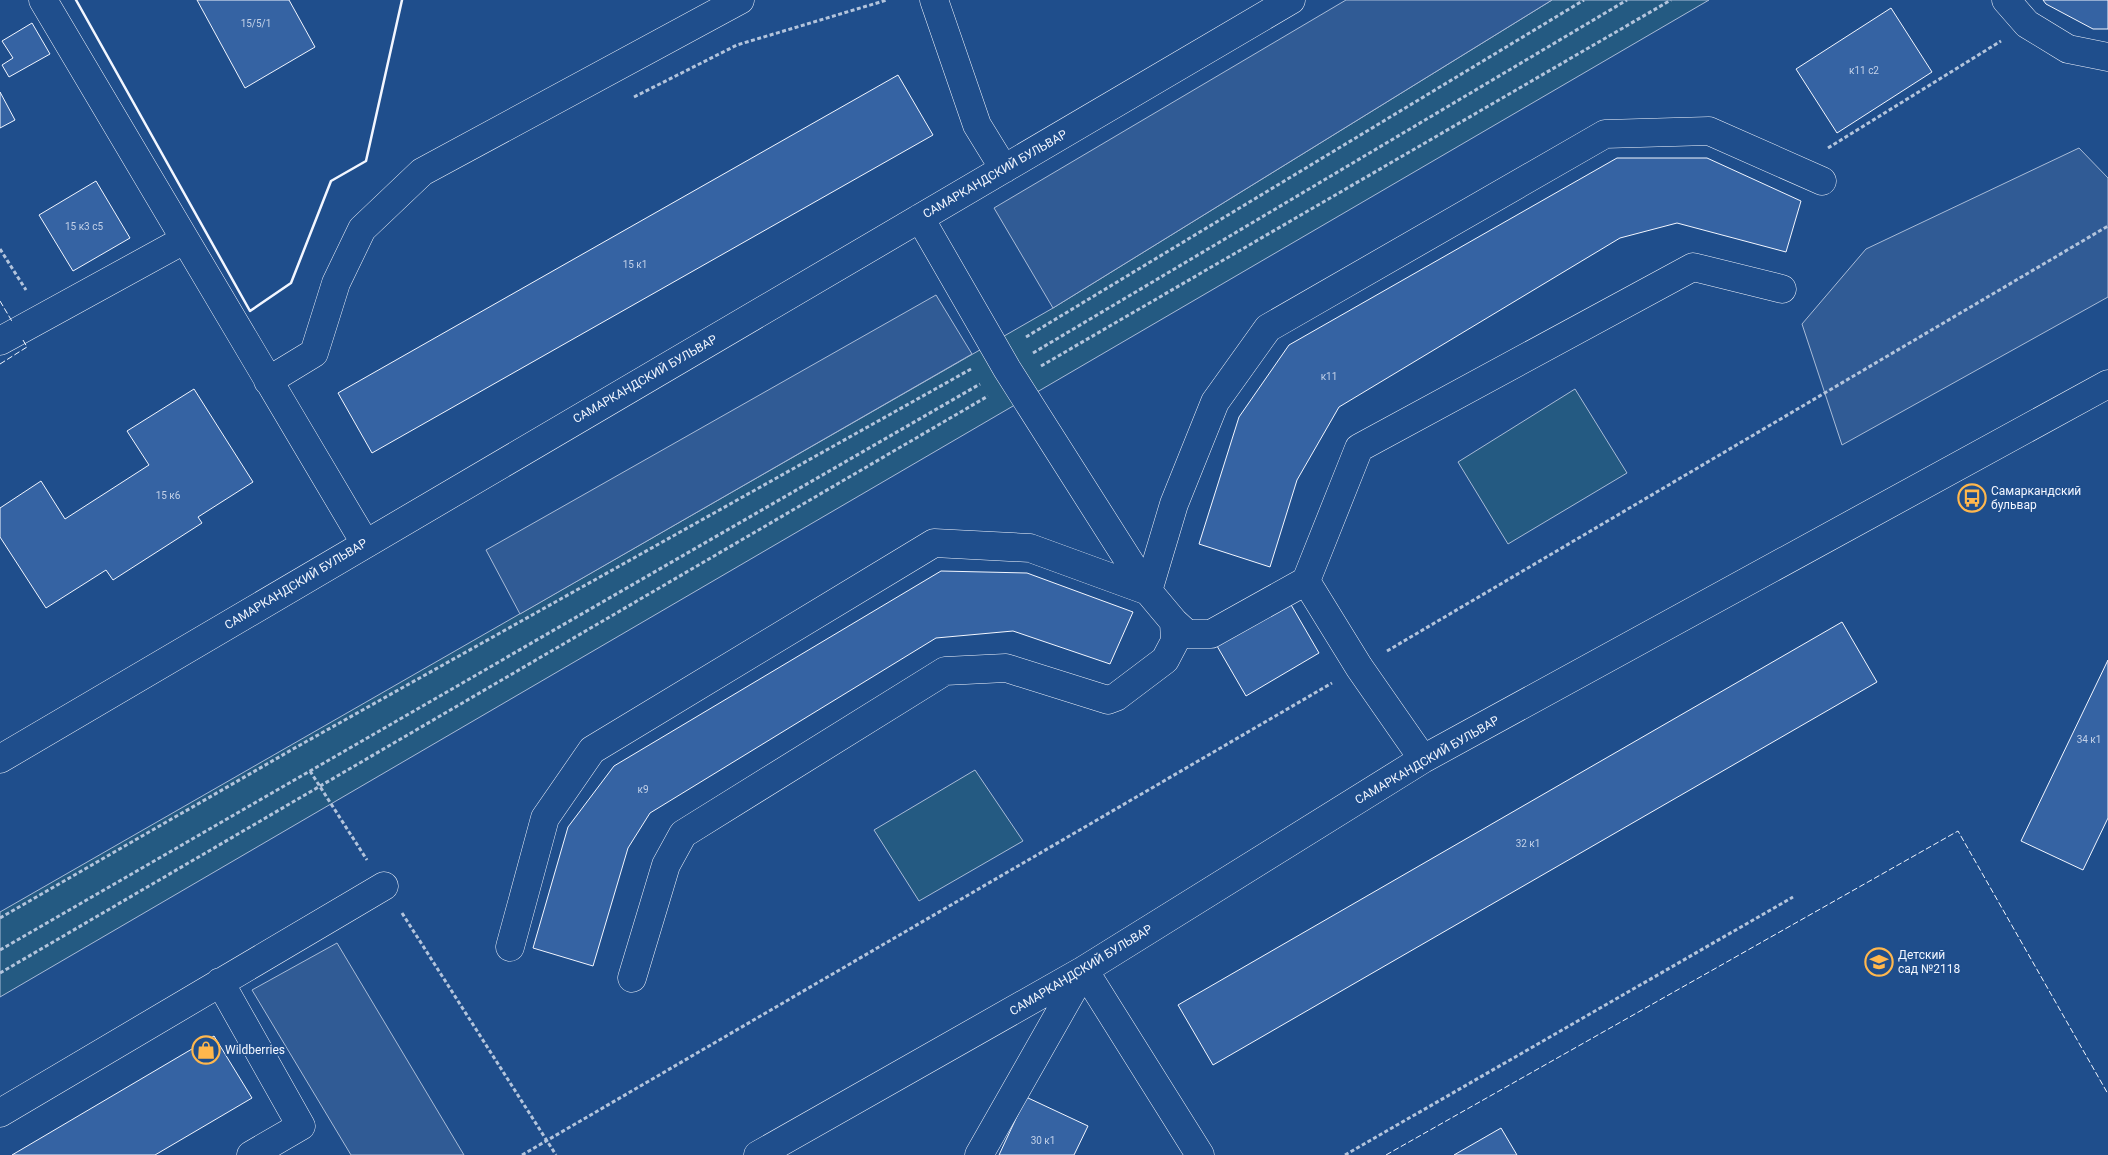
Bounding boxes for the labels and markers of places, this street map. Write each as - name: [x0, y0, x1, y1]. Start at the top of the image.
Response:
- bus stop icon: Самаркандский бульвар: [1957, 483, 1987, 513]
- place label: Самаркандский бульвар: [1991, 484, 2081, 512]
- school or university icon: Детский сад №2118: [1864, 947, 1894, 977]
- place label: Детский сад №2118: [1898, 948, 1961, 976]
- shop icon: Wildberries: [191, 1035, 221, 1065]
- place label: Wildberries: [225, 1043, 285, 1057]

